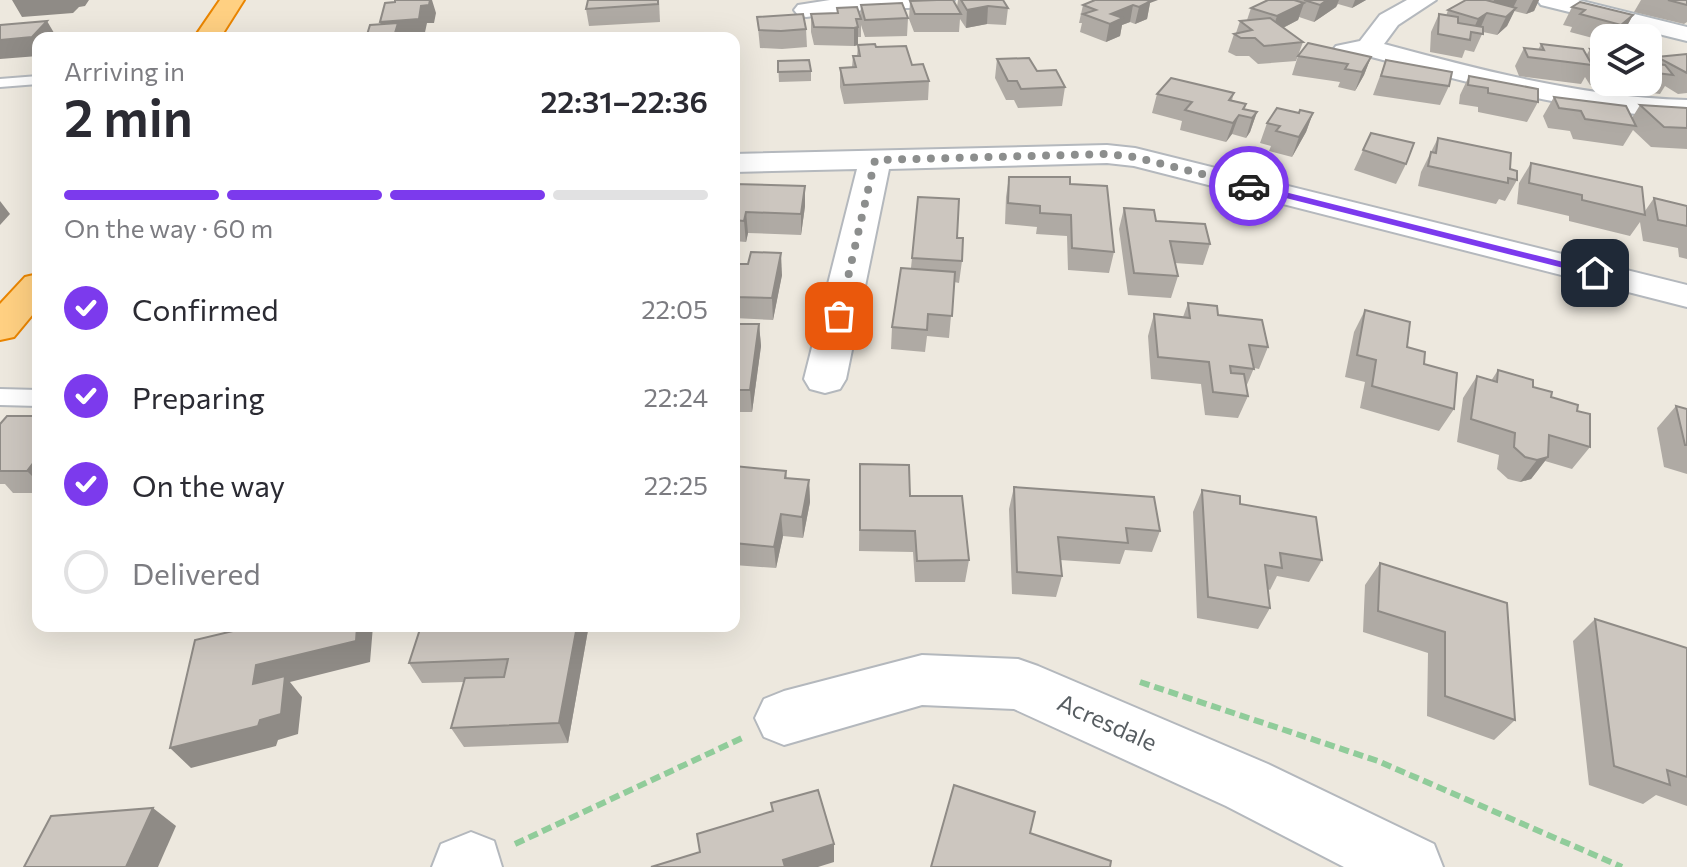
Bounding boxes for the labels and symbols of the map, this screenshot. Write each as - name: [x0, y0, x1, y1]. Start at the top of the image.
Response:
- courier: [1209, 146, 1289, 226]
- pin: [1561, 239, 1629, 307]
- pin: [805, 282, 873, 350]
- street label: Acresdale: [1053, 687, 1162, 756]

